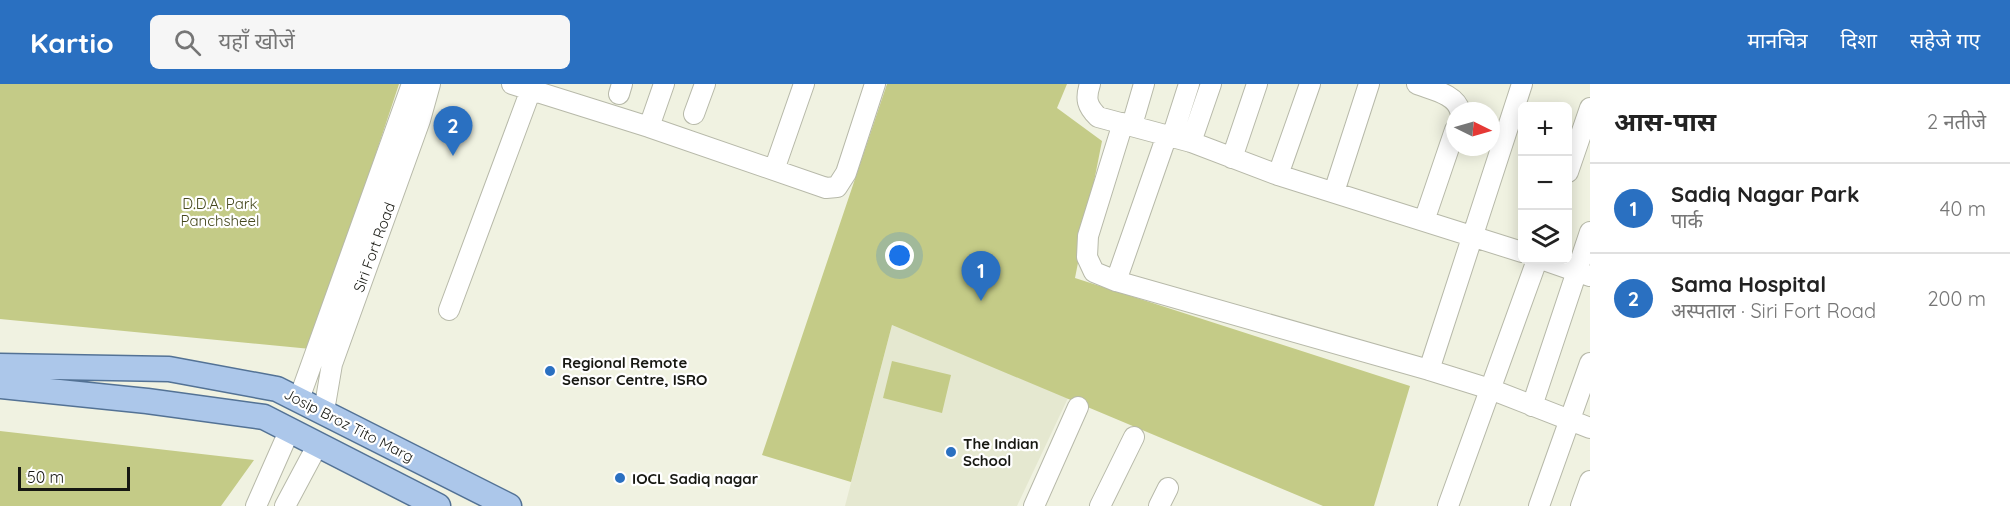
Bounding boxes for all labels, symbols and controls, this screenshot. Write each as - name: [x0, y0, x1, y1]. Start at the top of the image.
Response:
- search box: [150, 15, 570, 69]
- text: Kartio: [30, 25, 114, 60]
- icon: search: [171, 26, 204, 59]
- text: यहाँ खोजें: [219, 27, 295, 55]
- text: मानचित्र: [1748, 27, 1808, 53]
- text: दिशा: [1841, 27, 1877, 53]
- text: सहेजे गए: [1910, 27, 1980, 53]
- north arrow: [1446, 102, 1500, 156]
- map controls: [1518, 102, 1572, 264]
- button: +: [1518, 102, 1572, 156]
- text: आस-पास: [1614, 105, 1716, 138]
- pin: 2: [434, 106, 472, 156]
- text: 2 नतीजे: [1927, 109, 1986, 134]
- button: −: [1518, 156, 1572, 210]
- text: Sadiq Nagar Park: [1671, 180, 1859, 208]
- park label: D.D.A. Park Panchsheel: [181, 194, 259, 230]
- text: 1: [1630, 196, 1637, 221]
- text: 40 m: [1940, 196, 1986, 221]
- street label: Siri Fort Road: [349, 199, 399, 295]
- text: पार्क: [1671, 208, 1703, 233]
- button: layers: [1518, 210, 1572, 264]
- your location: [885, 241, 914, 270]
- pin: 1: [962, 252, 1000, 301]
- text: Sama Hospital: [1671, 270, 1826, 298]
- text: 2: [1628, 286, 1639, 311]
- text: 200 m: [1927, 286, 1986, 311]
- text: अस्पताल · Siri Fort Road: [1671, 298, 1876, 323]
- place label: Regional Remote Sensor Centre, ISRO: [562, 353, 707, 389]
- marker: Regional Remote Sensor Centre, ISRO: [543, 364, 557, 378]
- street label: Josip Broz Tito Marg: [281, 384, 417, 466]
- place label: The Indian School: [963, 434, 1039, 470]
- marker: The Indian School: [944, 445, 958, 459]
- scale bar: [18, 464, 130, 492]
- text: 50 m: [27, 467, 64, 487]
- place label: IOCL Sadiq nagar: [632, 469, 759, 488]
- marker: IOCL Sadiq nagar: [613, 471, 627, 485]

